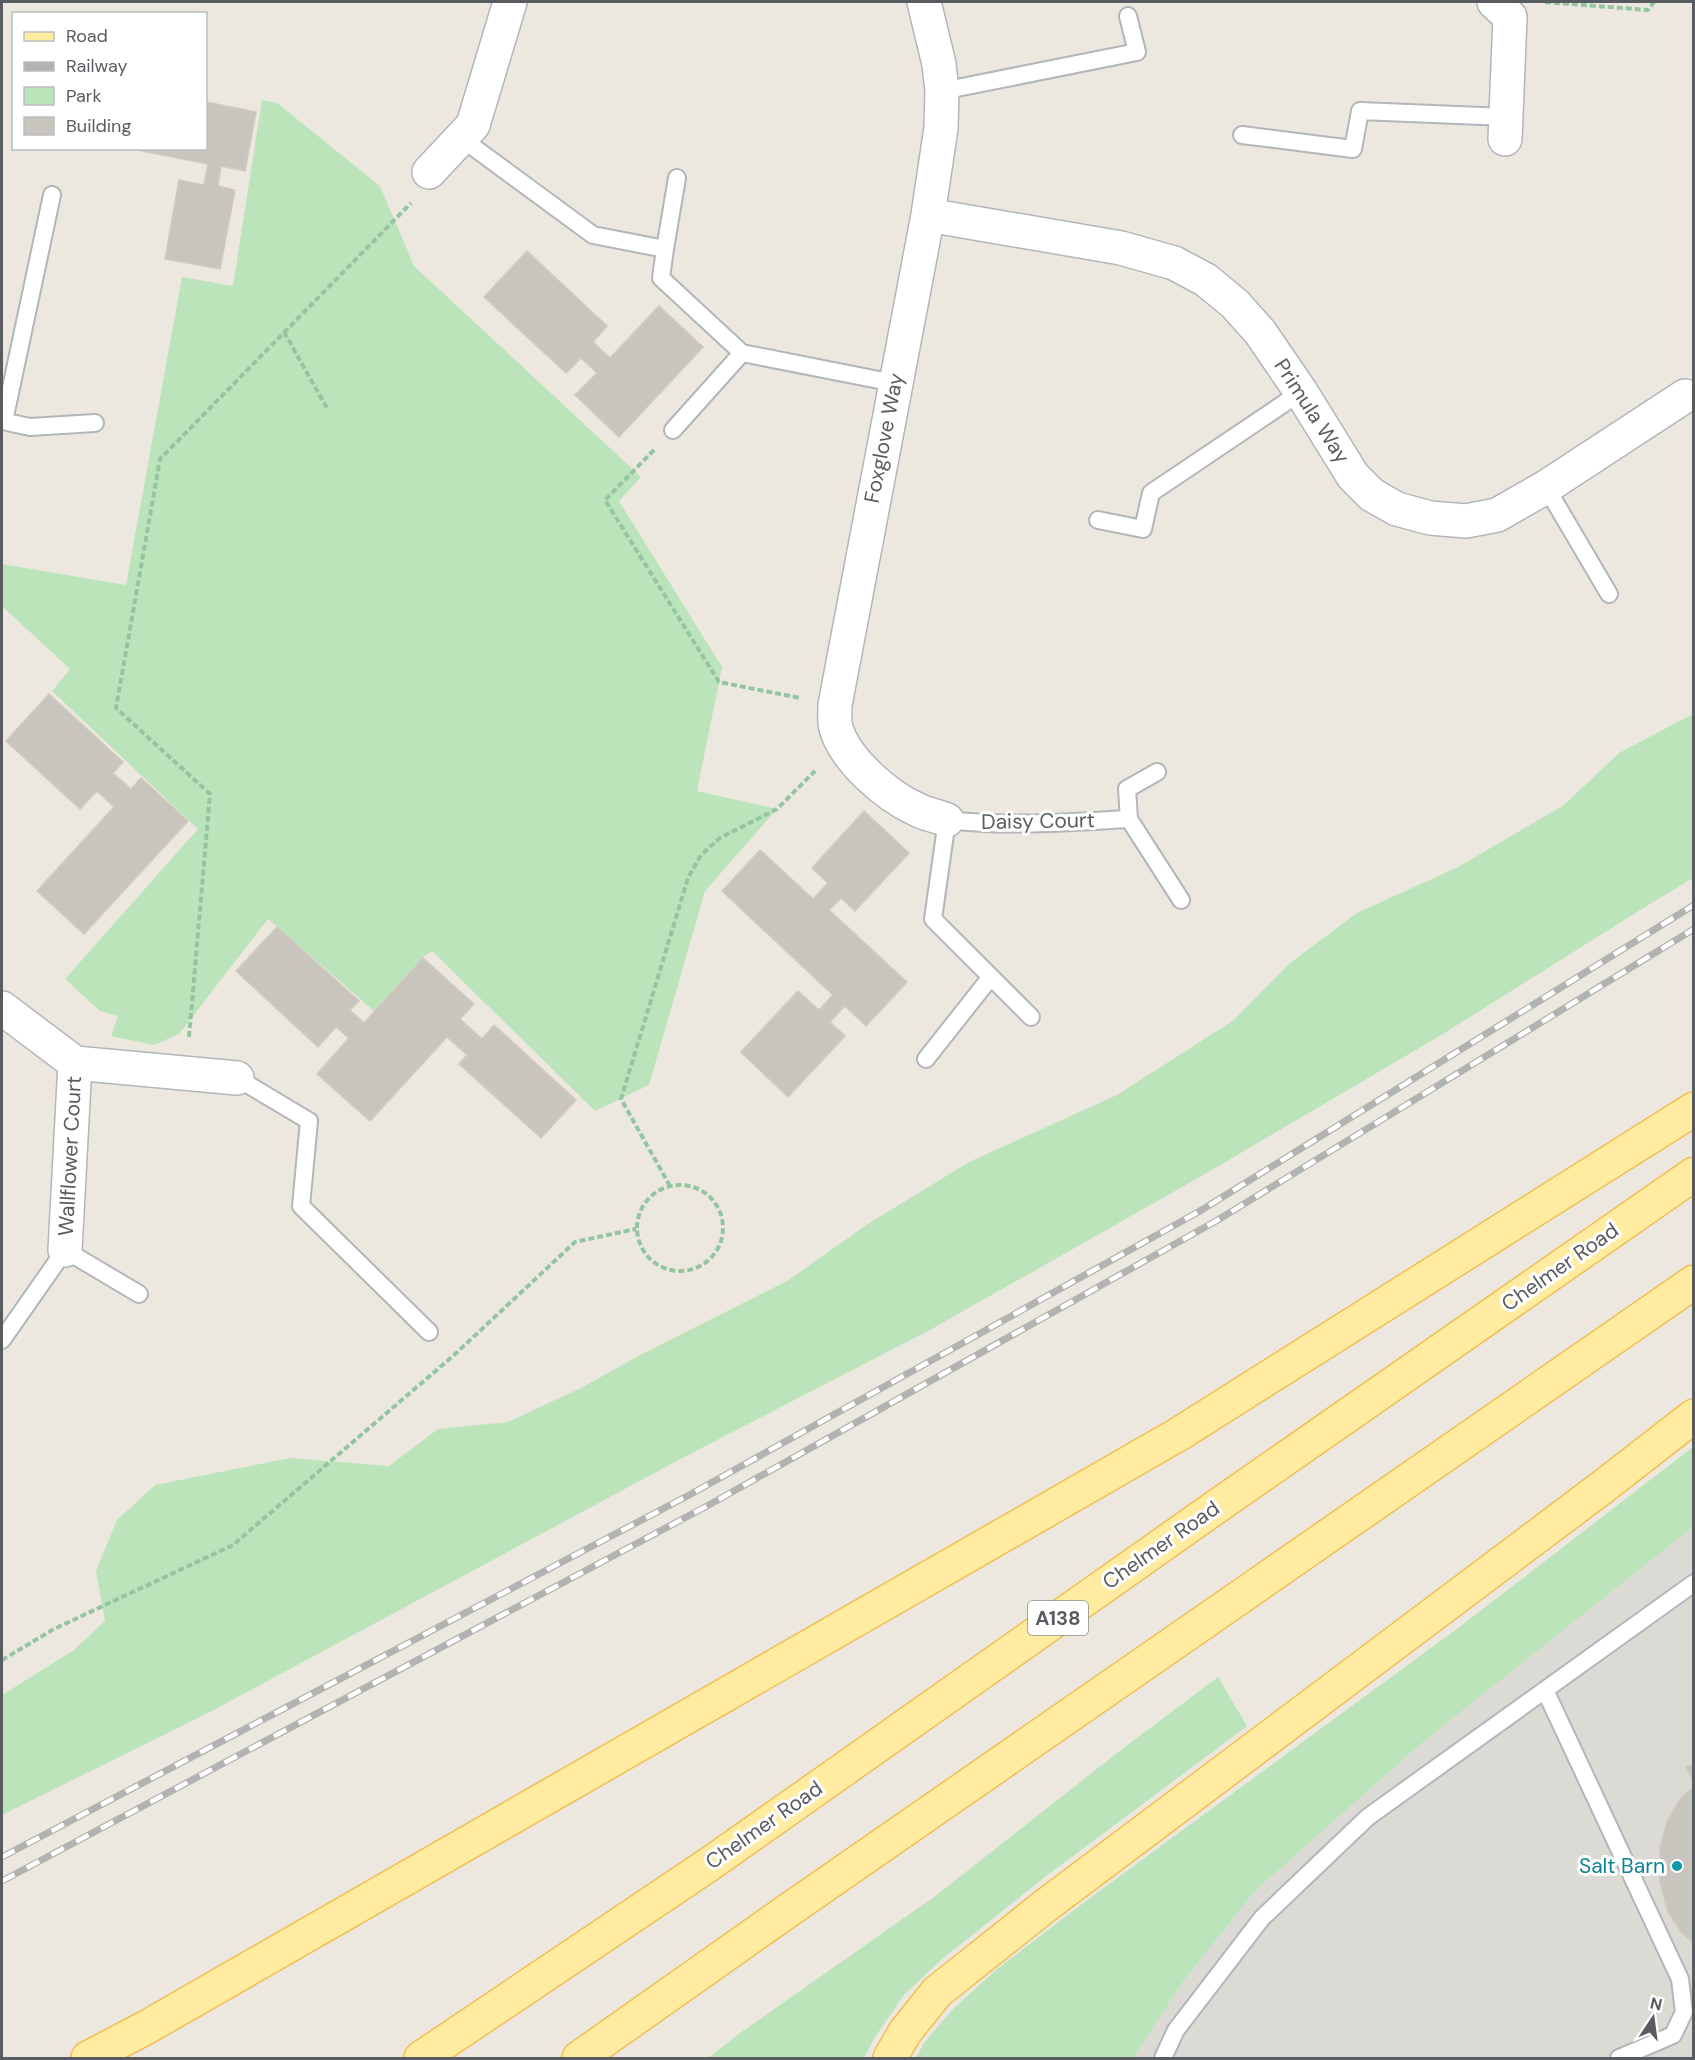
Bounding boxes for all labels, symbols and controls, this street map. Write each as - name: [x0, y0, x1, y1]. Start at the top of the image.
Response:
- legend: [12, 12, 207, 150]
- text: Road: [66, 24, 108, 48]
- text: Railway: [66, 54, 128, 78]
- text: Park: [66, 84, 102, 108]
- text: Building: [66, 114, 131, 138]
- street label: Primula Way: [1268, 353, 1356, 469]
- street label: Foxglove Way: [858, 370, 910, 505]
- street label: Daisy Court: [981, 806, 1095, 836]
- street label: Wallflower Court: [52, 1075, 88, 1237]
- street label: Chelmer Road: [1496, 1216, 1624, 1318]
- street label: Chelmer Road: [1097, 1494, 1225, 1596]
- road number: A138: [1028, 1601, 1088, 1635]
- street label: Chelmer Road: [700, 1774, 828, 1876]
- place label: Salt Barn: [1579, 1852, 1665, 1880]
- marker: Salt Barn: [1670, 1859, 1684, 1873]
- north arrow: [1623, 1988, 1683, 2048]
- text: N: [1648, 1992, 1664, 2015]

